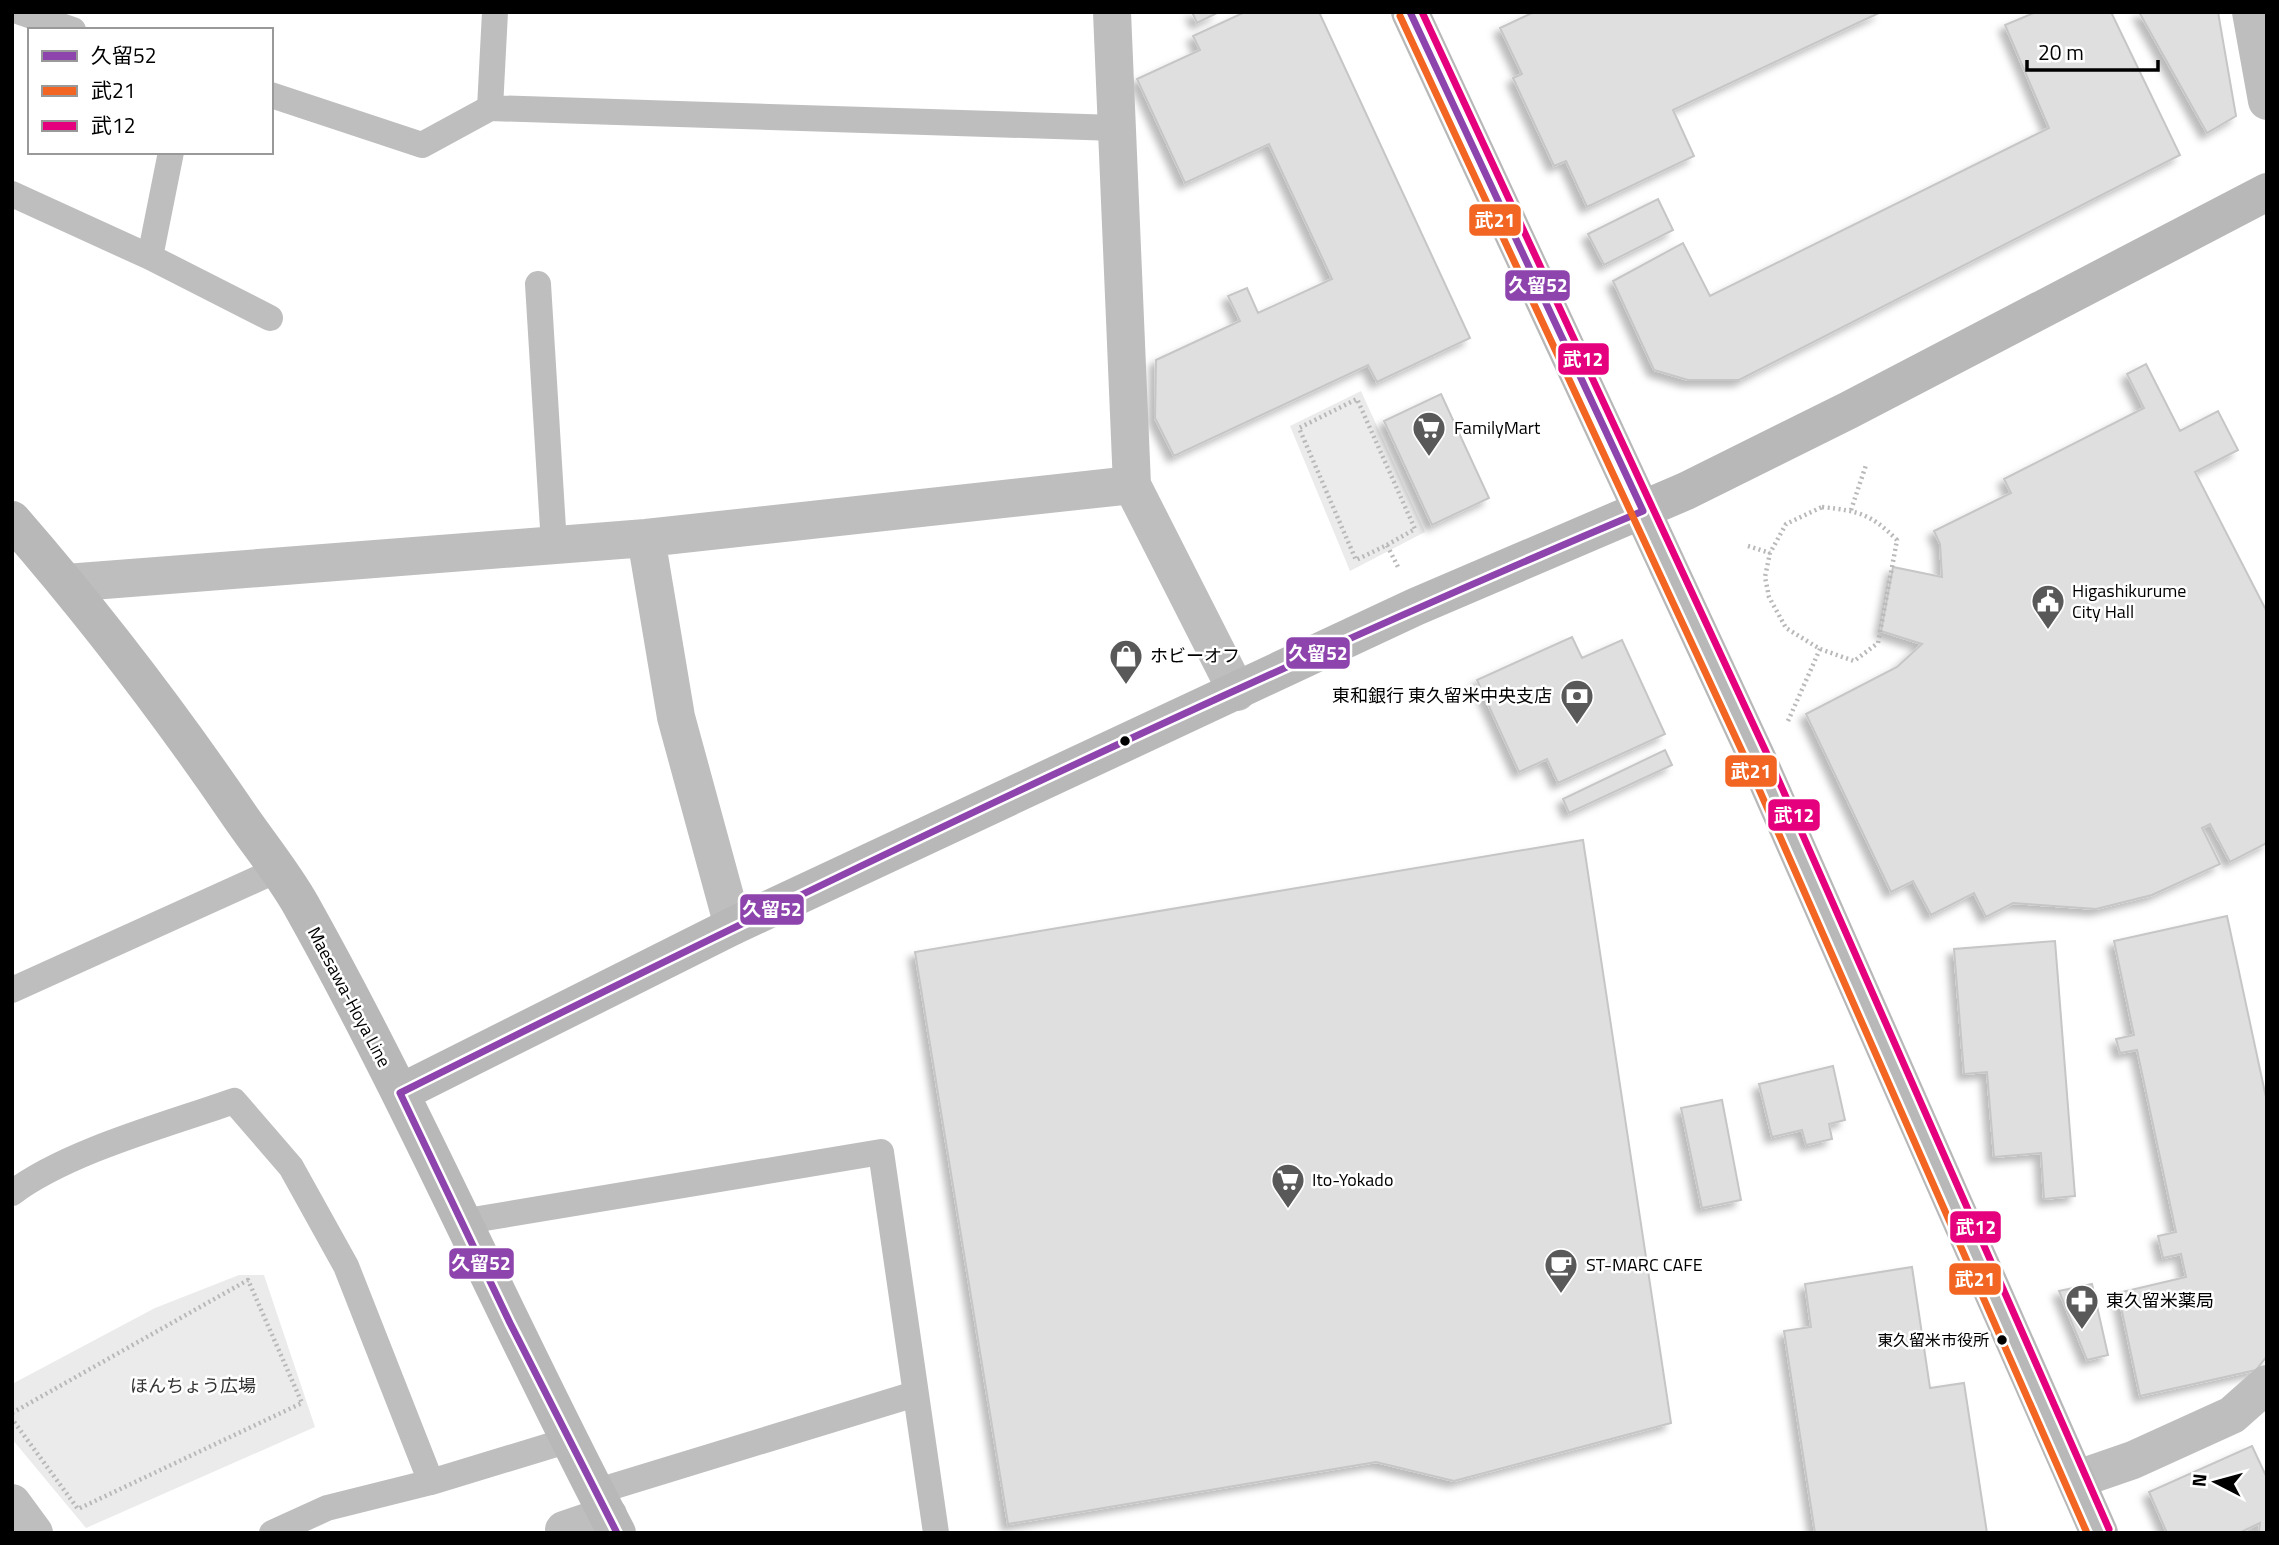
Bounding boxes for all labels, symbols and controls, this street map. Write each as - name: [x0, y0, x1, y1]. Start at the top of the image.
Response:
- legend: [28, 28, 273, 154]
- scale bar: [2027, 28, 2158, 72]
- text: 20 m: [2038, 36, 2084, 68]
- text: 久留52: [91, 39, 157, 71]
- text: 武21: [91, 74, 136, 106]
- text: 武12: [91, 109, 136, 141]
- line badge: 武21: [1468, 203, 1522, 237]
- text: 武21: [1475, 205, 1515, 234]
- line badge: 久留52: [1504, 269, 1571, 302]
- text: 久留52: [1508, 270, 1568, 299]
- line badge: 武12: [1557, 342, 1610, 376]
- text: 武12: [1563, 344, 1603, 373]
- supermarket icon: FamilyMart: [1410, 409, 1448, 458]
- place label: FamilyMart: [1454, 414, 1541, 441]
- place label: Higashikurume City Hall: [2072, 577, 2186, 625]
- public building icon: Higashikurume City Hall: [2029, 582, 2067, 631]
- line badge: 久留52: [1285, 636, 1351, 670]
- shop icon: ホビーオフ: [1107, 637, 1145, 686]
- text: 久留52: [1288, 638, 1348, 667]
- place label: ホビーオフ: [1150, 642, 1240, 669]
- bank icon: 東和銀行 東久留米中央支店: [1558, 677, 1596, 726]
- place label: 東和銀行 東久留米中央支店: [1332, 682, 1552, 709]
- unlabelled marker: [1118, 734, 1132, 748]
- line badge: 武21: [1724, 754, 1778, 788]
- text: 武21: [1731, 756, 1771, 785]
- line badge: 武12: [1767, 798, 1821, 832]
- text: 武12: [1774, 800, 1814, 829]
- line badge: 久留52: [739, 893, 805, 926]
- text: 久留52: [742, 894, 802, 923]
- street label: Maesawa-Hoya Line: [301, 922, 398, 1072]
- supermarket icon: Ito-Yokado: [1269, 1161, 1307, 1210]
- place label: Ito-Yokado: [1312, 1166, 1393, 1193]
- line badge: 武12: [1949, 1210, 2002, 1244]
- text: 武12: [1956, 1212, 1996, 1241]
- cafe icon: ST-MARC CAFE: [1542, 1246, 1580, 1295]
- line badge: 久留52: [448, 1247, 515, 1280]
- text: 久留52: [451, 1248, 511, 1277]
- place label: ST-MARC CAFE: [1586, 1251, 1703, 1278]
- line badge: 武21: [1948, 1262, 2002, 1296]
- text: 武21: [1955, 1264, 1995, 1293]
- pharmacy icon: 東久留米薬局: [2063, 1282, 2101, 1331]
- place label: 東久留米薬局: [2106, 1287, 2214, 1314]
- place label: 東久留米市役所: [1877, 1328, 1989, 1352]
- marker: 東久留米市役所: [1995, 1333, 2009, 1347]
- park label: ほんちょう広場: [130, 1372, 256, 1399]
- north arrow: [2181, 1447, 2251, 1517]
- text: N: [2183, 1472, 2214, 1488]

